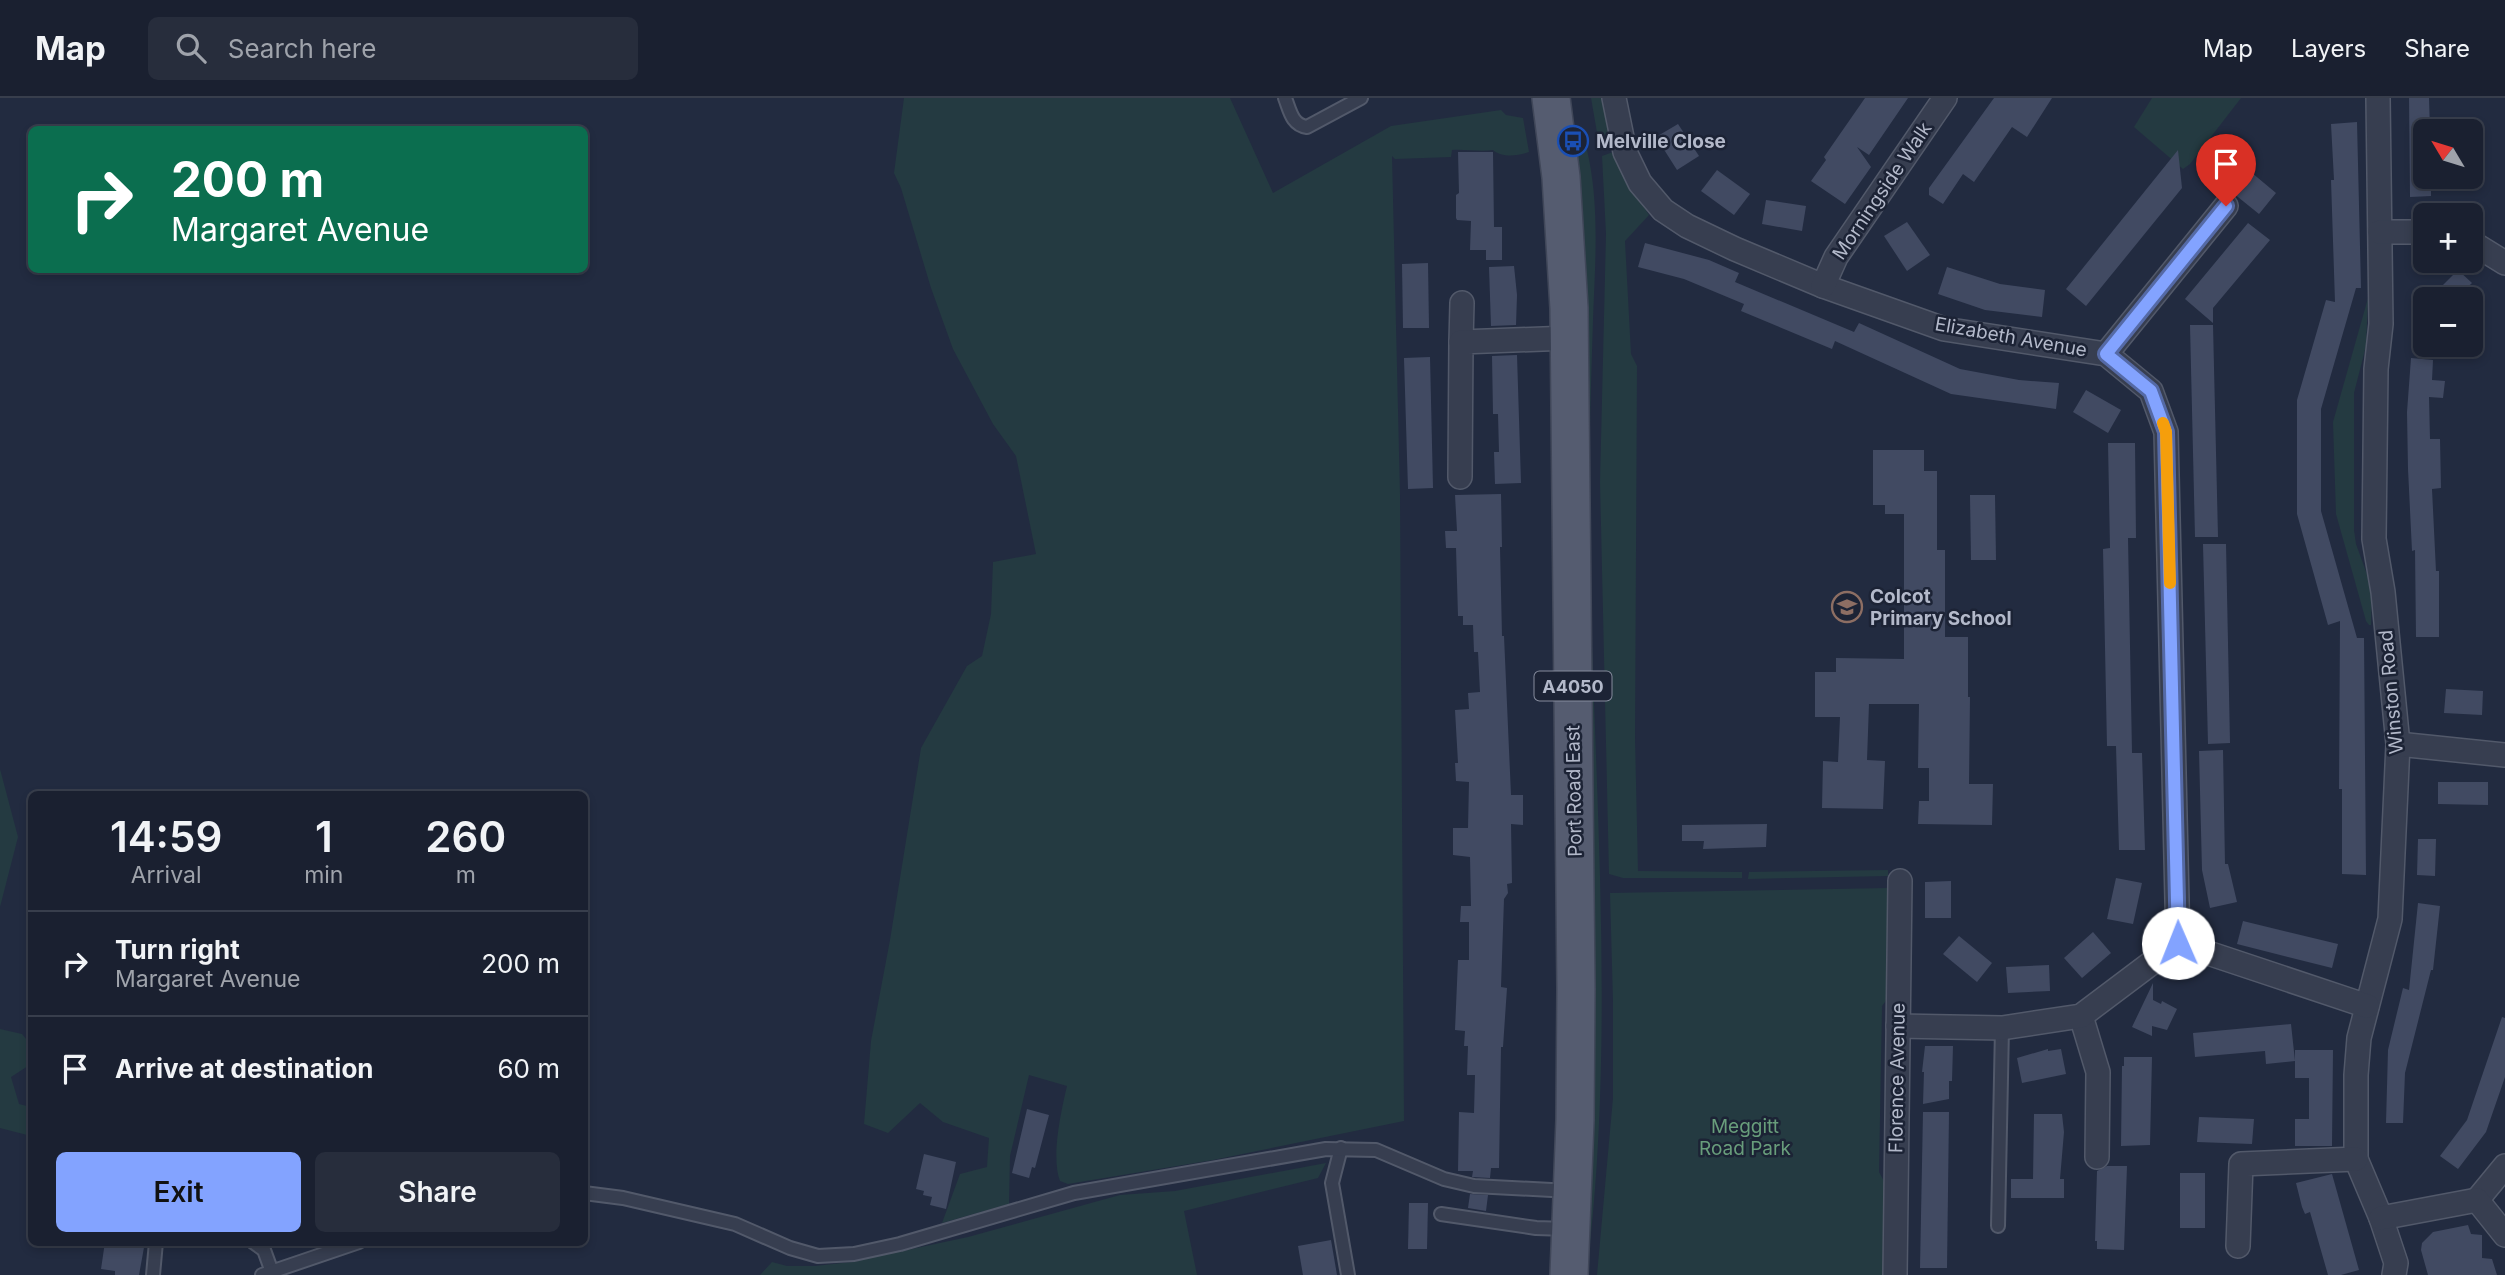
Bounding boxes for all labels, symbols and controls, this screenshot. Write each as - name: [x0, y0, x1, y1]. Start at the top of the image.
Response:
- search box: [148, 17, 638, 80]
- text: Map: [35, 28, 106, 68]
- icon: search: [172, 29, 210, 67]
- text: Search here: [228, 33, 376, 64]
- text: Map: [2203, 34, 2253, 63]
- text: Layers: [2291, 34, 2366, 63]
- text: Share: [2404, 34, 2470, 63]
- street label: Morningside Walk: [1827, 117, 1937, 264]
- north arrow: [2413, 119, 2483, 189]
- map controls: [2413, 119, 2483, 357]
- bus stop icon: Melville Close: [1556, 124, 1590, 158]
- place label: Melville Close: [1596, 130, 1726, 153]
- pin: [2196, 134, 2256, 206]
- icon: arrive: [2207, 145, 2245, 183]
- text: 200 m: [171, 150, 324, 209]
- icon: right: [56, 154, 147, 245]
- button: +: [2413, 203, 2483, 273]
- text: Margaret Avenue: [171, 210, 429, 249]
- button: −: [2413, 287, 2483, 357]
- street label: Elizabeth Avenue: [1933, 312, 2089, 362]
- place label: Colcot Primary School: [1870, 585, 2012, 630]
- school or university icon: Colcot Primary School: [1830, 590, 1864, 624]
- street label: Winston Road: [2374, 629, 2408, 755]
- road number: A4050: [1534, 672, 1612, 700]
- street label: Port Road East: [1561, 725, 1587, 857]
- text: 14:59: [110, 811, 222, 862]
- text: 1: [315, 811, 333, 862]
- text: 260: [425, 811, 506, 862]
- text: Arrival: [131, 861, 201, 889]
- text: min: [304, 861, 343, 889]
- text: m: [456, 861, 476, 889]
- position arrow: [2141, 906, 2215, 980]
- text: Turn right: [115, 934, 240, 965]
- icon: right: [56, 945, 94, 983]
- text: 200 m: [481, 948, 560, 979]
- text: Margaret Avenue: [115, 965, 300, 993]
- street label: Florence Avenue: [1884, 1003, 1910, 1153]
- icon: arrive: [56, 1050, 94, 1088]
- text: Arrive at destination: [115, 1053, 374, 1084]
- text: 60 m: [497, 1053, 560, 1084]
- park label: Meggitt Road Park: [1699, 1115, 1791, 1160]
- button: Exit: [56, 1152, 301, 1232]
- button: Share: [315, 1152, 560, 1232]

